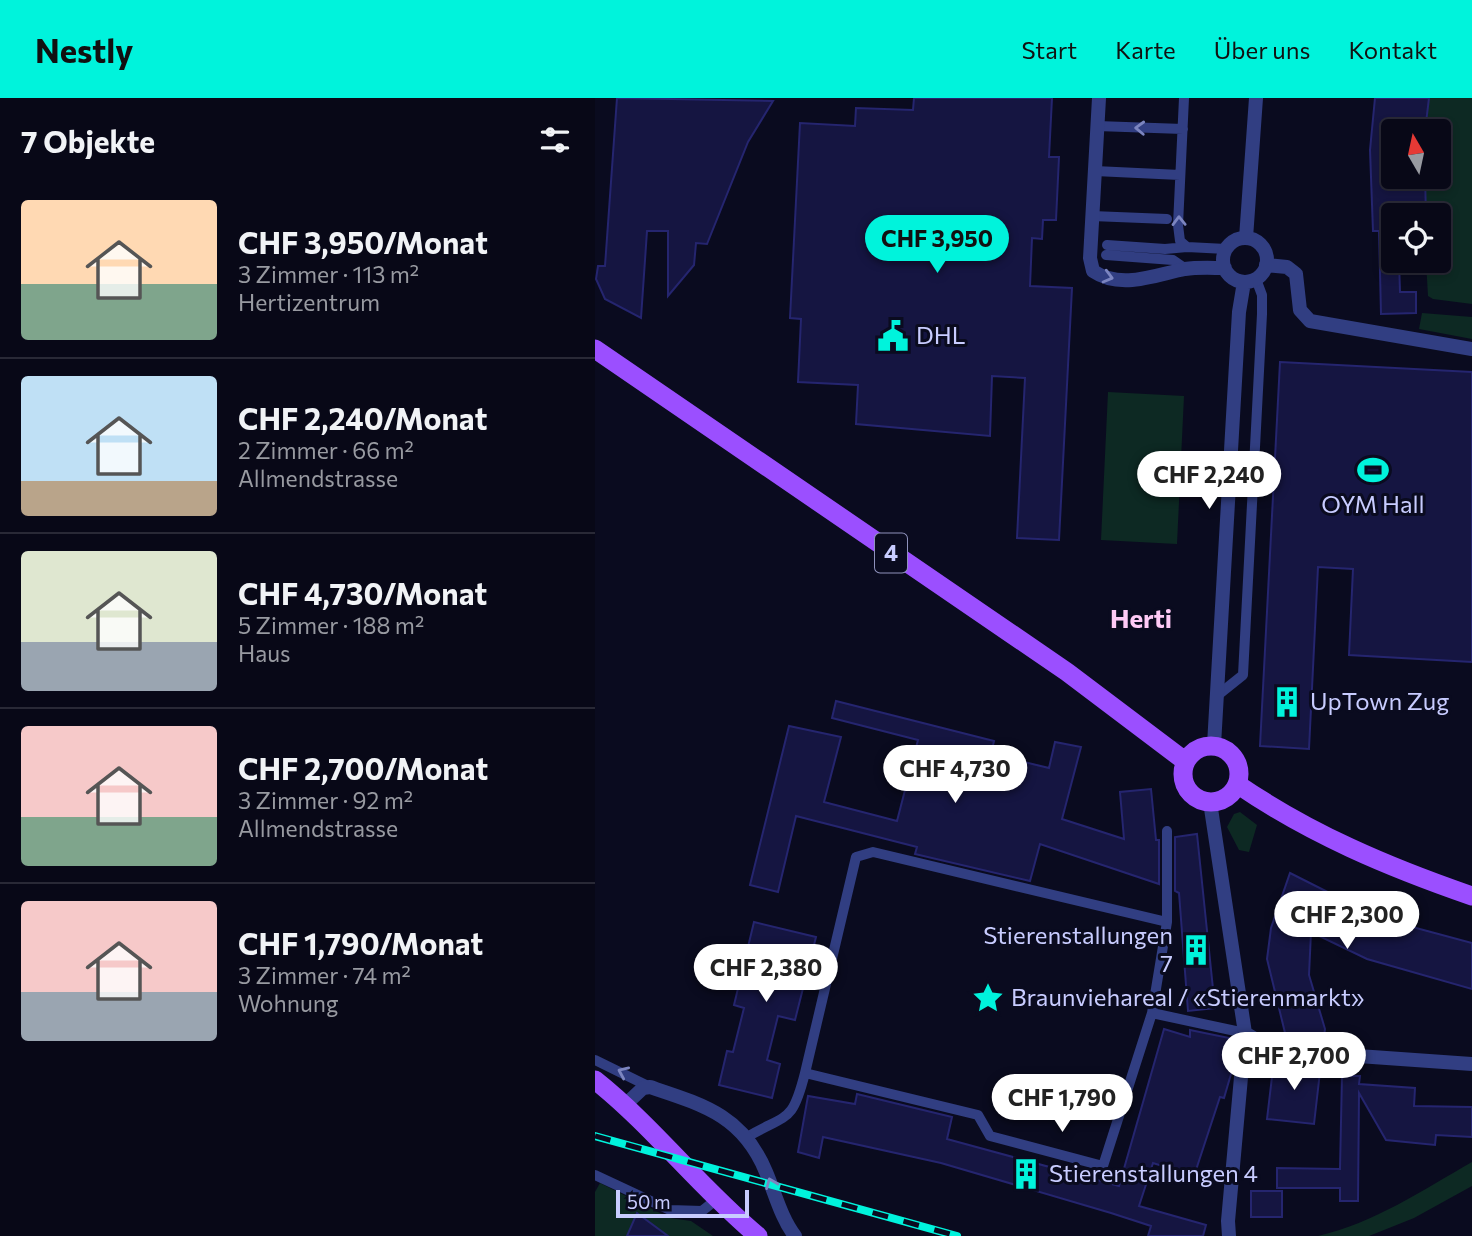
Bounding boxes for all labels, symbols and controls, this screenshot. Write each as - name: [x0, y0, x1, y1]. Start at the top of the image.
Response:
- text: Nestly: [35, 29, 133, 70]
- text: Start: [1022, 35, 1077, 64]
- text: Karte: [1115, 35, 1176, 64]
- text: Über uns: [1214, 35, 1310, 64]
- text: Kontakt: [1348, 35, 1437, 64]
- north arrow: [1381, 119, 1451, 189]
- map controls: [1381, 119, 1451, 273]
- one-way arrow: [1134, 120, 1145, 135]
- icon: filters: [536, 121, 574, 159]
- text: 7 Objekte: [21, 122, 155, 159]
- button: locate: [1381, 203, 1451, 273]
- one-way arrow: [1171, 215, 1187, 226]
- pin: CHF 3,950: [857, 216, 1017, 275]
- text: CHF 3,950/Monat: [238, 223, 488, 260]
- text: CHF 3,950: [881, 224, 993, 252]
- icon: home: [77, 228, 161, 312]
- text: 3 Zimmer · 113 m²: [238, 260, 419, 288]
- one-way arrow: [1102, 269, 1114, 283]
- text: Hertizentrum: [238, 288, 380, 316]
- public building icon: DHL: [876, 319, 910, 353]
- place label: DHL: [916, 320, 965, 349]
- text: CHF 2,240/Monat: [238, 399, 487, 436]
- icon: home: [77, 404, 161, 488]
- text: 2 Zimmer · 66 m²: [238, 436, 414, 464]
- pin: CHF 2,240: [1129, 452, 1289, 511]
- sports icon: OYM Hall: [1356, 453, 1390, 487]
- text: CHF 2,240: [1153, 460, 1265, 488]
- text: Allmendstrasse: [238, 464, 398, 492]
- place label: OYM Hall: [1321, 489, 1425, 518]
- road number: 4: [875, 534, 907, 573]
- text: CHF 4,730/Monat: [238, 574, 487, 611]
- icon: home: [77, 579, 161, 663]
- district label: Herti: [1110, 602, 1172, 633]
- text: 5 Zimmer · 188 m²: [238, 611, 424, 639]
- text: Haus: [238, 639, 291, 667]
- building icon: UpTown Zug: [1270, 685, 1304, 719]
- place label: UpTown Zug: [1310, 686, 1449, 715]
- pin: CHF 4,730: [875, 746, 1035, 805]
- text: CHF 2,700/Monat: [238, 749, 488, 786]
- icon: home: [77, 754, 161, 838]
- text: CHF 4,730: [899, 754, 1011, 782]
- text: 3 Zimmer · 92 m²: [238, 786, 413, 814]
- text: Allmendstrasse: [238, 814, 398, 842]
- pin: CHF 2,300: [1267, 892, 1427, 951]
- text: CHF 2,300: [1290, 900, 1404, 928]
- place label: Stierenstallungen 7: [983, 920, 1173, 977]
- text: CHF 1,790/Monat: [238, 924, 483, 961]
- icon: home: [77, 929, 161, 1013]
- building icon: Stierenstallungen 7: [1179, 933, 1213, 967]
- pin: CHF 2,380: [686, 944, 846, 1004]
- text: CHF 2,380: [710, 953, 822, 981]
- text: 3 Zimmer · 74 m²: [238, 961, 411, 989]
- place icon: Braunviehareal / «Stierenmarkt»: [971, 981, 1005, 1015]
- place label: Braunviehareal / «Stierenmarkt»: [1011, 982, 1364, 1011]
- text: Wohnung: [238, 989, 338, 1017]
- pin: CHF 2,700: [1214, 1032, 1374, 1092]
- text: CHF 2,700: [1238, 1041, 1350, 1069]
- one-way arrow: [618, 1067, 630, 1081]
- pin: CHF 1,790: [982, 1074, 1142, 1134]
- text: CHF 1,790: [1008, 1083, 1116, 1111]
- building icon: Stierenstallungen 4: [1009, 1157, 1043, 1191]
- place label: Stierenstallungen 4: [1049, 1158, 1258, 1187]
- one-way arrow: [765, 1178, 779, 1190]
- scale bar: [616, 1187, 749, 1219]
- text: 50 m: [627, 1190, 671, 1213]

